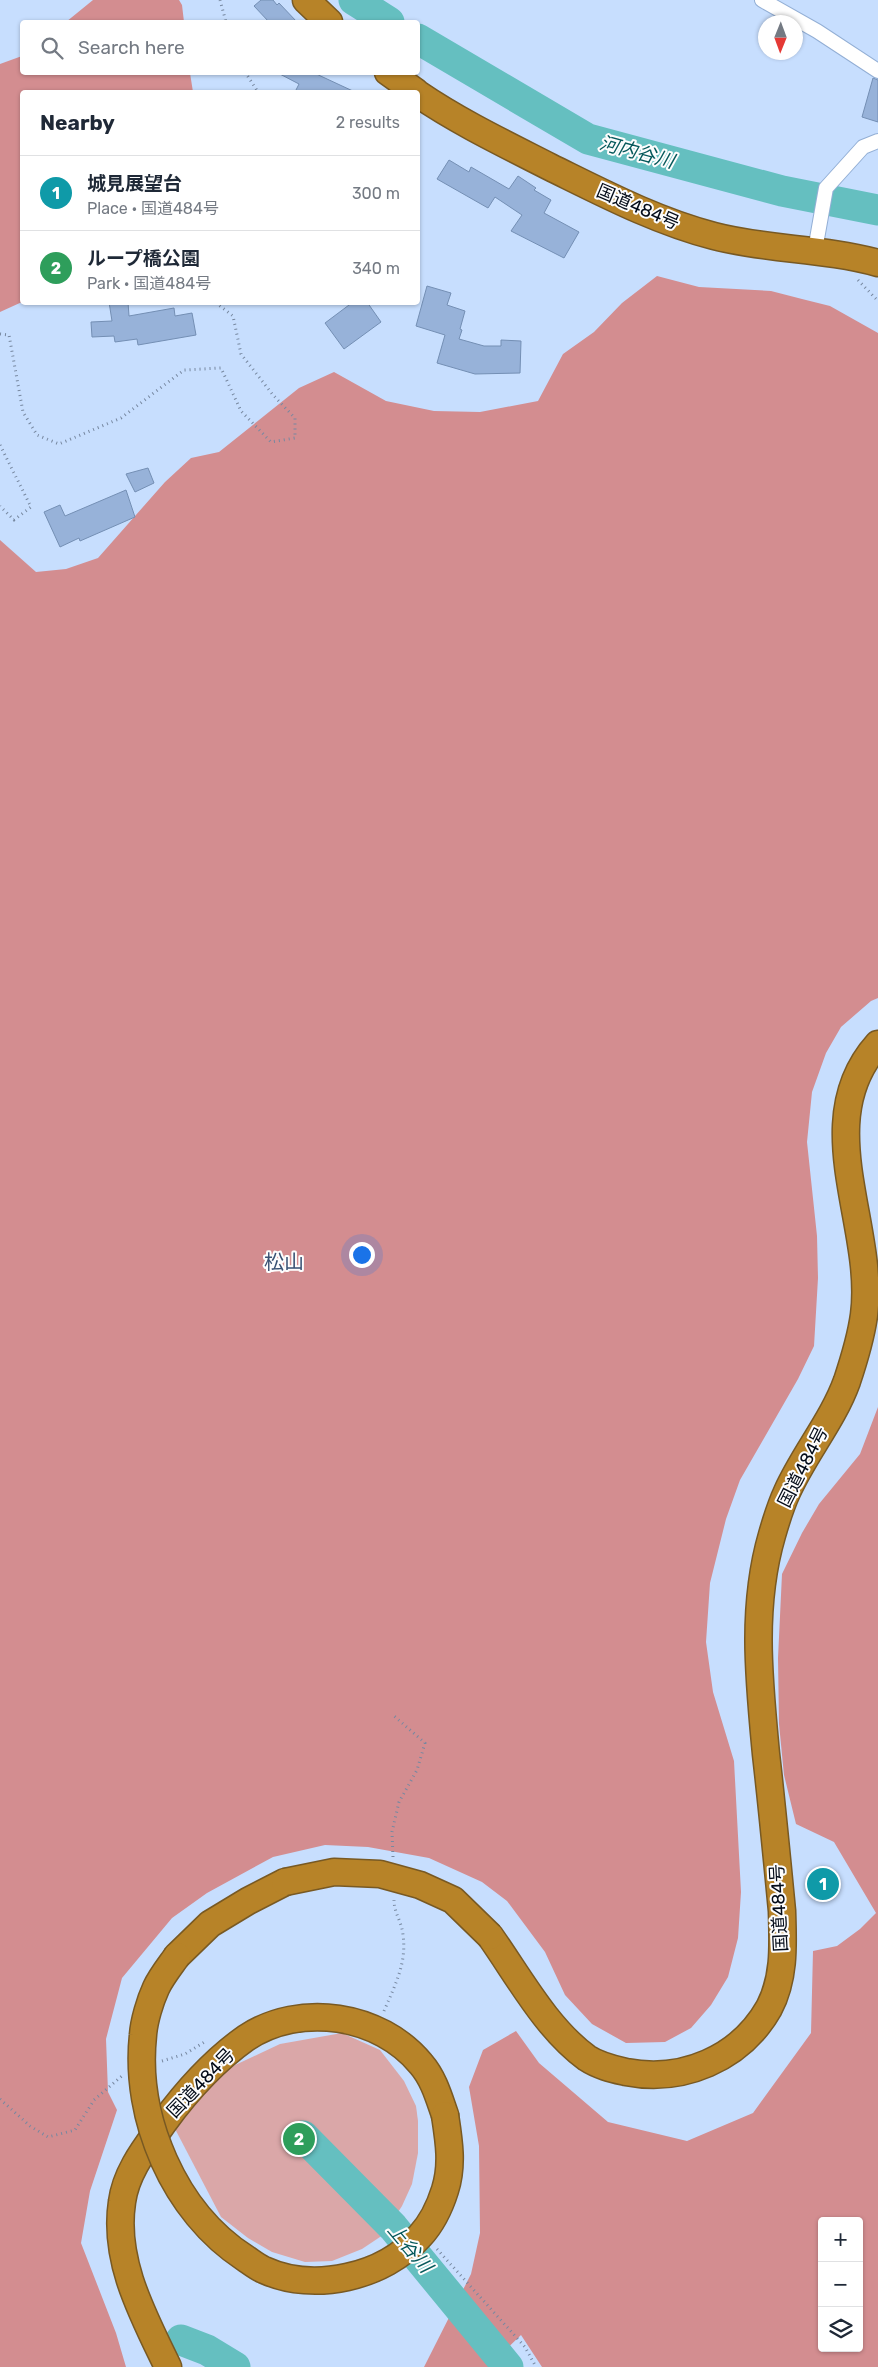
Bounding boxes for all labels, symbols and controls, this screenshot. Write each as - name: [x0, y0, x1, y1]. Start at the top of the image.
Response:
- north arrow: [758, 15, 803, 60]
- search box: [20, 20, 420, 75]
- icon: search: [38, 34, 66, 62]
- text: Search here: [78, 36, 185, 59]
- text: Nearby: [40, 110, 115, 135]
- text: 2 results: [336, 113, 400, 132]
- water label: 河内谷川: [597, 131, 679, 173]
- text: 城見展望台: [87, 172, 182, 195]
- street label: 国道484号: [593, 180, 683, 234]
- text: 1: [52, 184, 60, 203]
- text: 300 m: [352, 184, 400, 203]
- text: Place · 国道484号: [87, 199, 219, 218]
- text: ループ橋公園: [87, 247, 200, 270]
- text: 2: [51, 259, 61, 278]
- text: 340 m: [352, 259, 400, 278]
- text: Park · 国道484号: [87, 274, 211, 293]
- your location: [349, 1242, 375, 1268]
- district label: 松山: [264, 1250, 304, 1274]
- street label: 国道484号: [773, 1423, 833, 1511]
- street label: 国道484号: [766, 1864, 792, 1952]
- pin: 1: [807, 1865, 839, 1903]
- street label: 国道484号: [163, 2044, 239, 2122]
- pin: 2: [283, 2120, 315, 2158]
- map controls: [818, 2217, 863, 2352]
- button: +: [818, 2217, 863, 2262]
- water label: 上谷川: [383, 2219, 438, 2279]
- button: −: [818, 2262, 863, 2307]
- button: layers: [818, 2307, 863, 2352]

